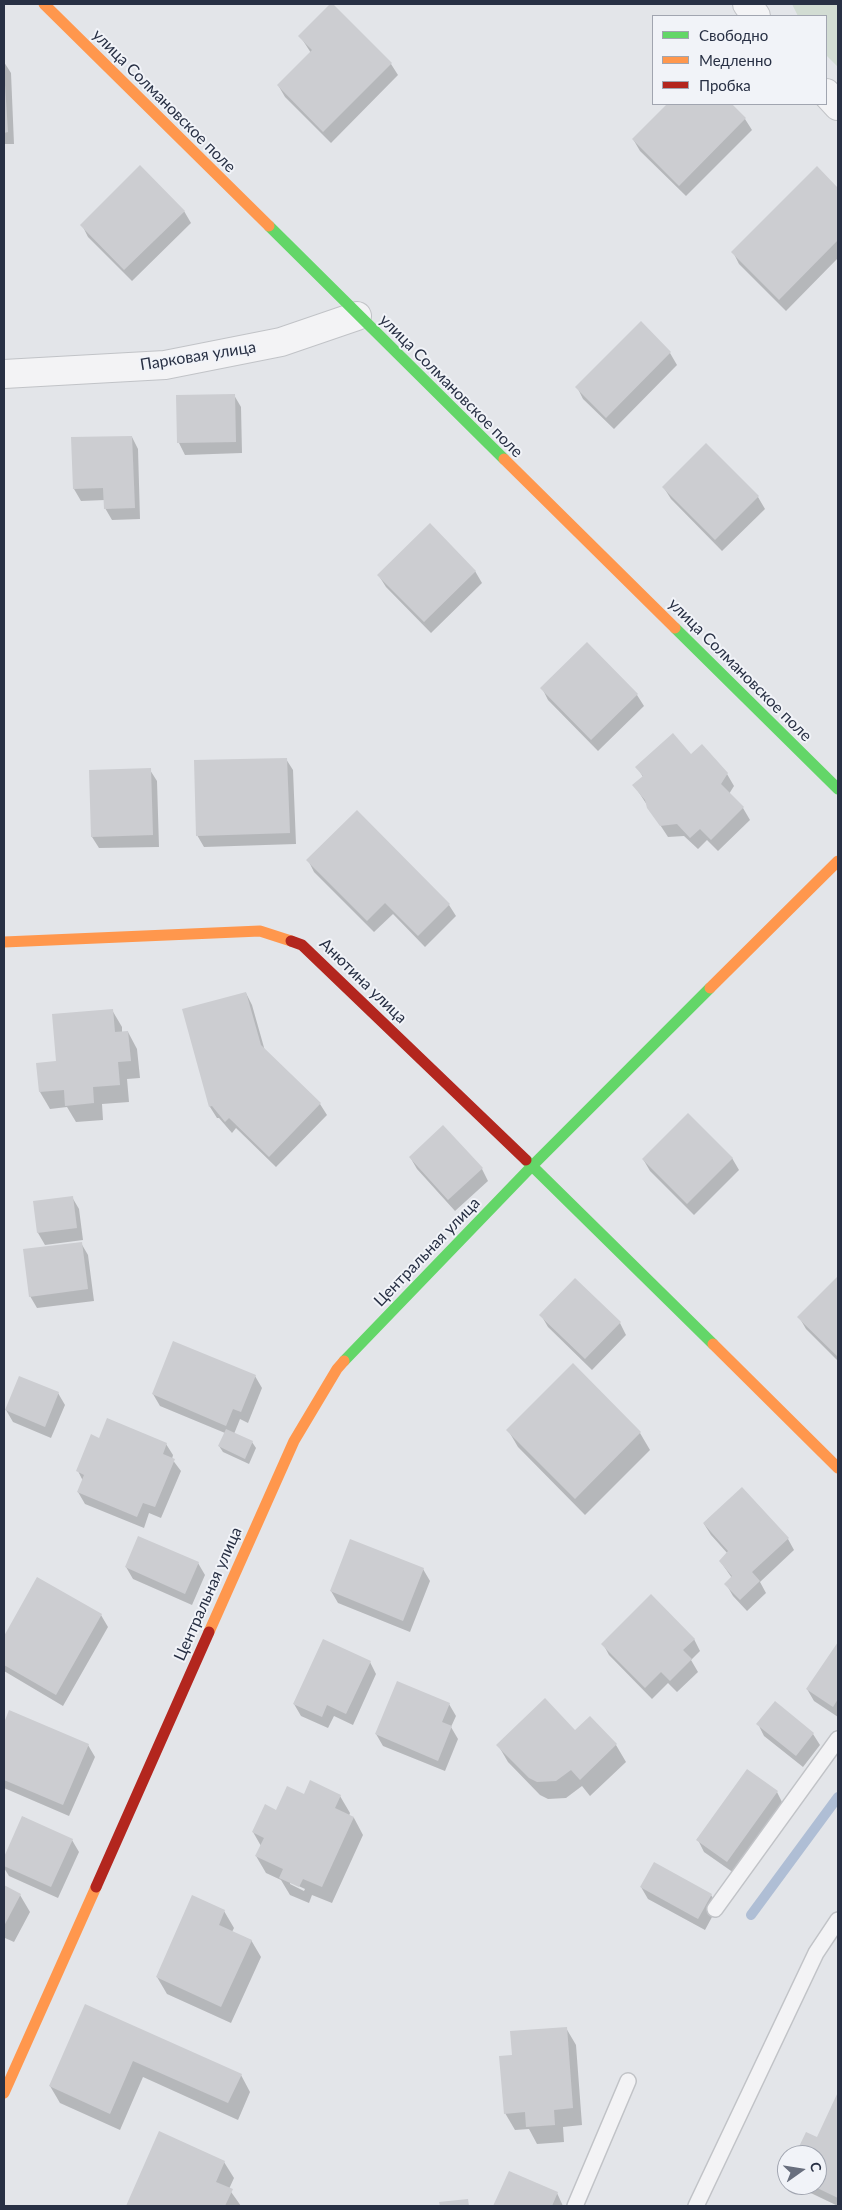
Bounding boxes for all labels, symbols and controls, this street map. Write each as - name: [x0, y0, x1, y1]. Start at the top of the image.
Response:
- legend: [652, 15, 827, 105]
- street label: улица Солмановское поле: [88, 25, 240, 177]
- text: Свободно: [699, 26, 768, 44]
- text: Медленно: [699, 51, 772, 69]
- text: Пробка: [699, 76, 751, 94]
- street label: улица Солмановское поле: [375, 310, 527, 462]
- street label: Парковая улица: [139, 337, 257, 375]
- street label: улица Солмановское поле: [664, 594, 816, 746]
- street label: Анютина улица: [315, 934, 411, 1028]
- street label: Центральная улица: [370, 1193, 484, 1311]
- street label: Центральная улица: [170, 1524, 246, 1664]
- north arrow: [777, 2145, 827, 2195]
- text: С: [807, 2160, 825, 2173]

